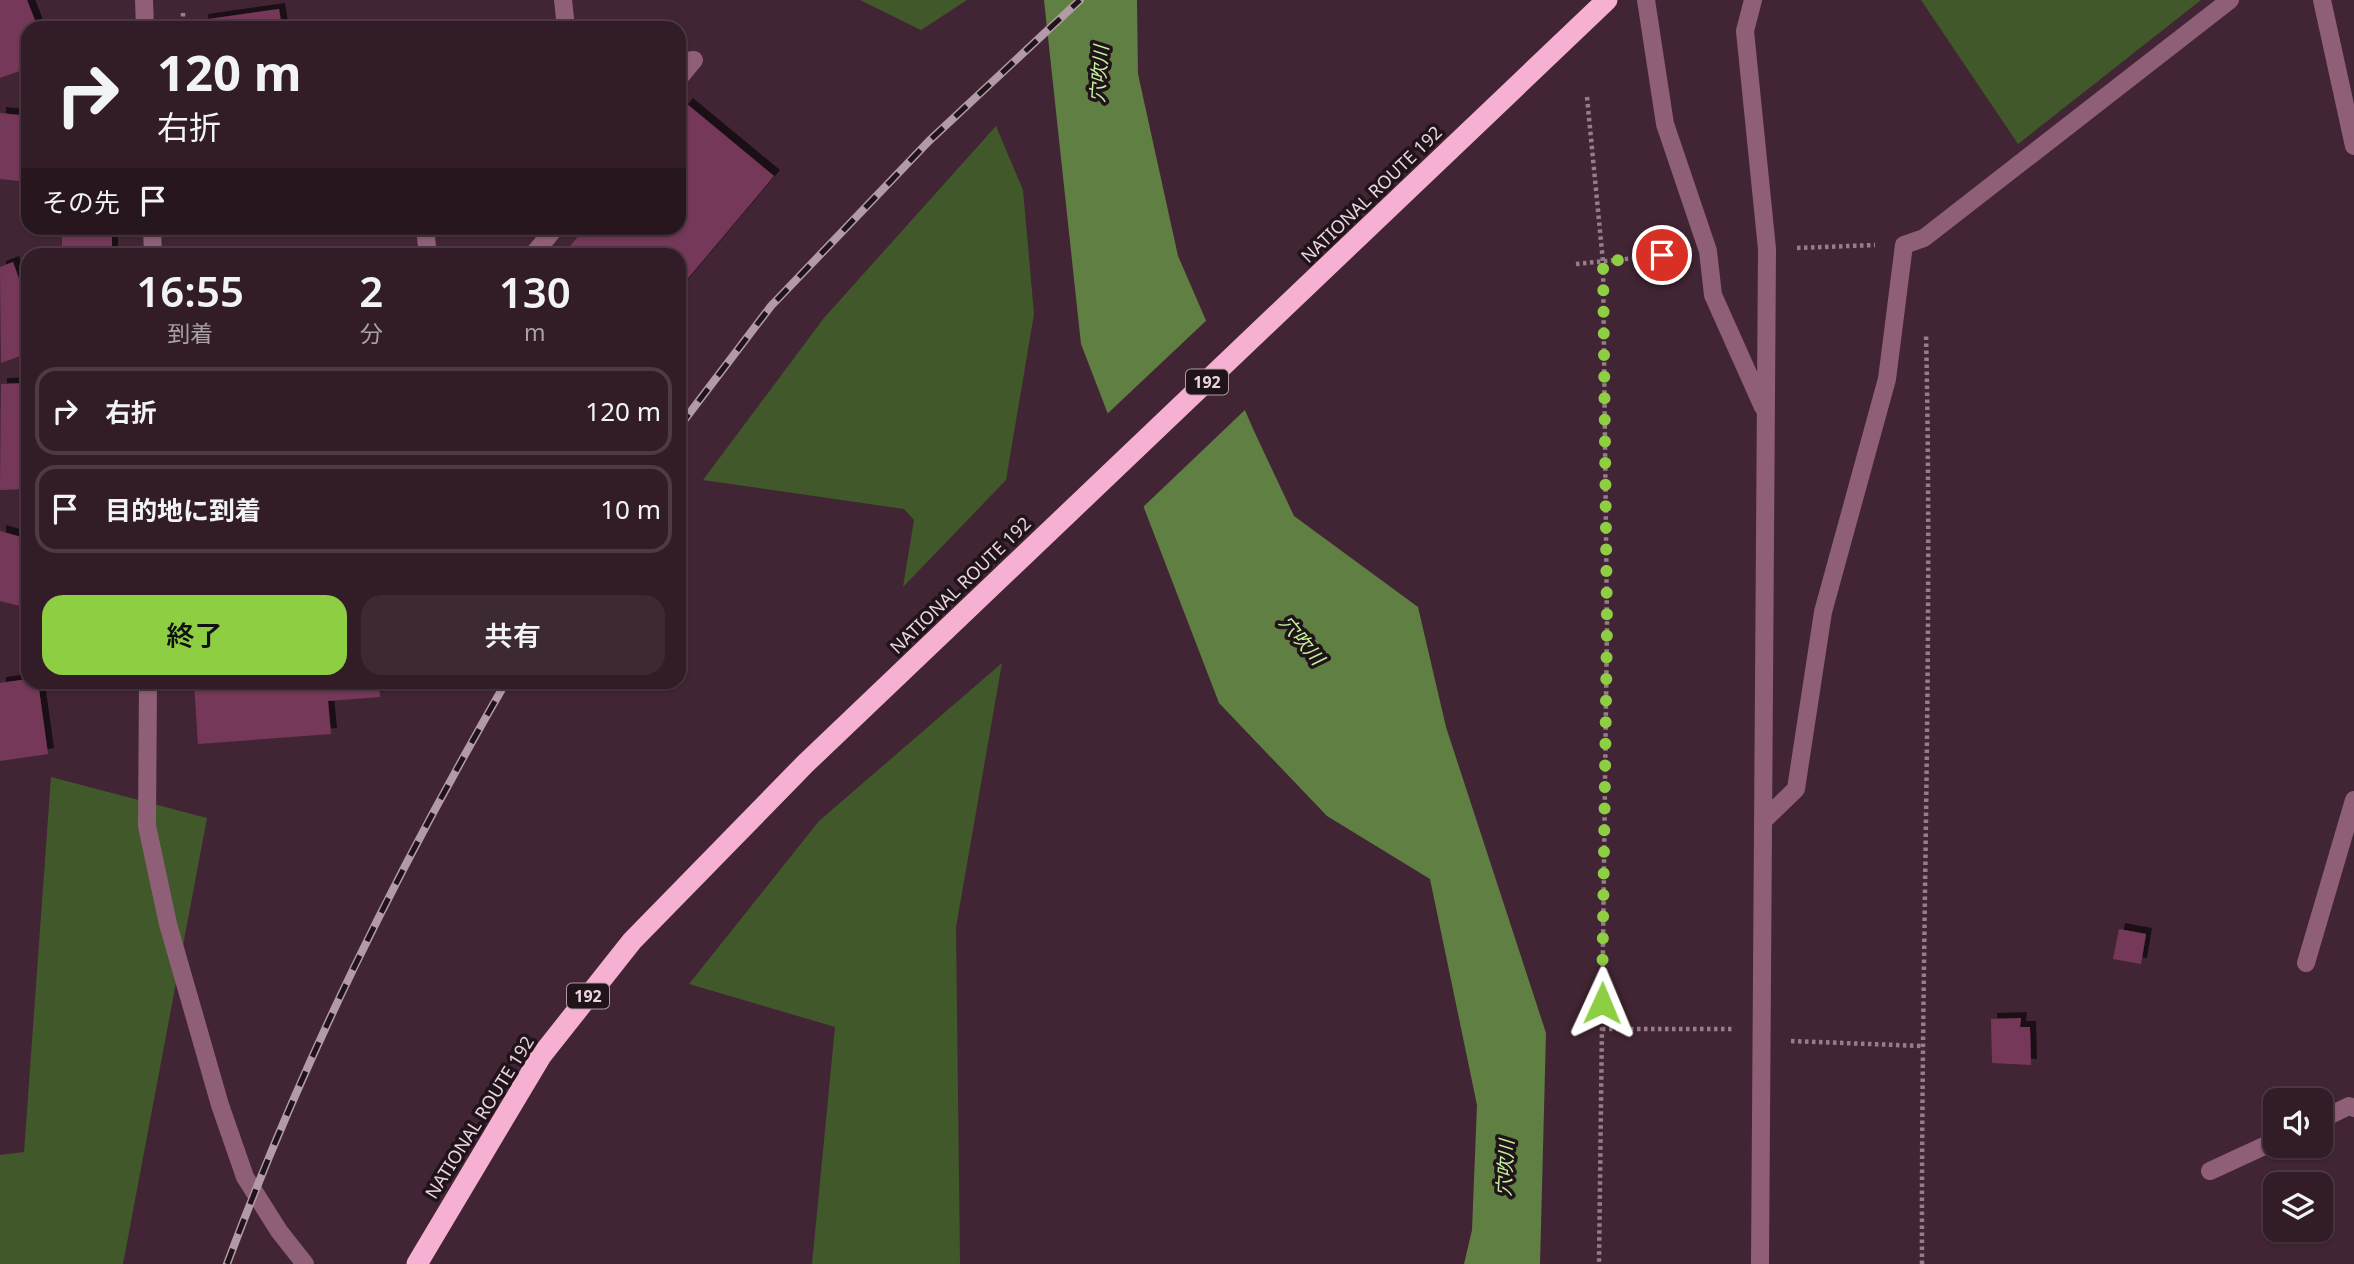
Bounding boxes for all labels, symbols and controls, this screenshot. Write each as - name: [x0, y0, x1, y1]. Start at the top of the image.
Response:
- text: 120 m: [157, 39, 302, 105]
- water label: 穴吹川: [1084, 43, 1114, 103]
- icon: right: [42, 49, 133, 140]
- text: 右折: [157, 105, 221, 148]
- street label: NATIONAL ROUTE 192: [1295, 120, 1447, 268]
- icon: arrive: [134, 182, 172, 220]
- text: その先: [42, 184, 120, 220]
- pin: [1632, 225, 1692, 285]
- icon: arrive: [1643, 236, 1681, 274]
- text: 16:55: [136, 262, 244, 319]
- text: 2: [359, 262, 383, 319]
- text: 130: [499, 263, 571, 320]
- text: m: [524, 316, 545, 348]
- text: 到着: [167, 317, 213, 349]
- text: 分: [360, 317, 383, 349]
- road number: 192: [1186, 370, 1228, 394]
- icon: right: [46, 392, 84, 430]
- text: 120 m: [585, 393, 661, 429]
- text: 右折: [105, 394, 157, 430]
- icon: arrive: [46, 490, 84, 528]
- text: 10 m: [600, 491, 661, 527]
- text: 目的地に到着: [105, 492, 261, 528]
- street label: NATIONAL ROUTE 192: [884, 511, 1036, 659]
- button: 終了: [42, 595, 347, 675]
- button: 共有: [361, 595, 665, 675]
- water label: 穴吹川: [1274, 610, 1332, 672]
- position arrow: [1565, 966, 1639, 1040]
- road number: 192: [567, 984, 609, 1008]
- street label: NATIONAL ROUTE 192: [419, 1031, 539, 1203]
- map controls: [2263, 1088, 2333, 1242]
- button: sound: [2263, 1088, 2333, 1158]
- water label: 穴吹川: [1491, 1137, 1520, 1197]
- button: layers: [2263, 1172, 2333, 1242]

